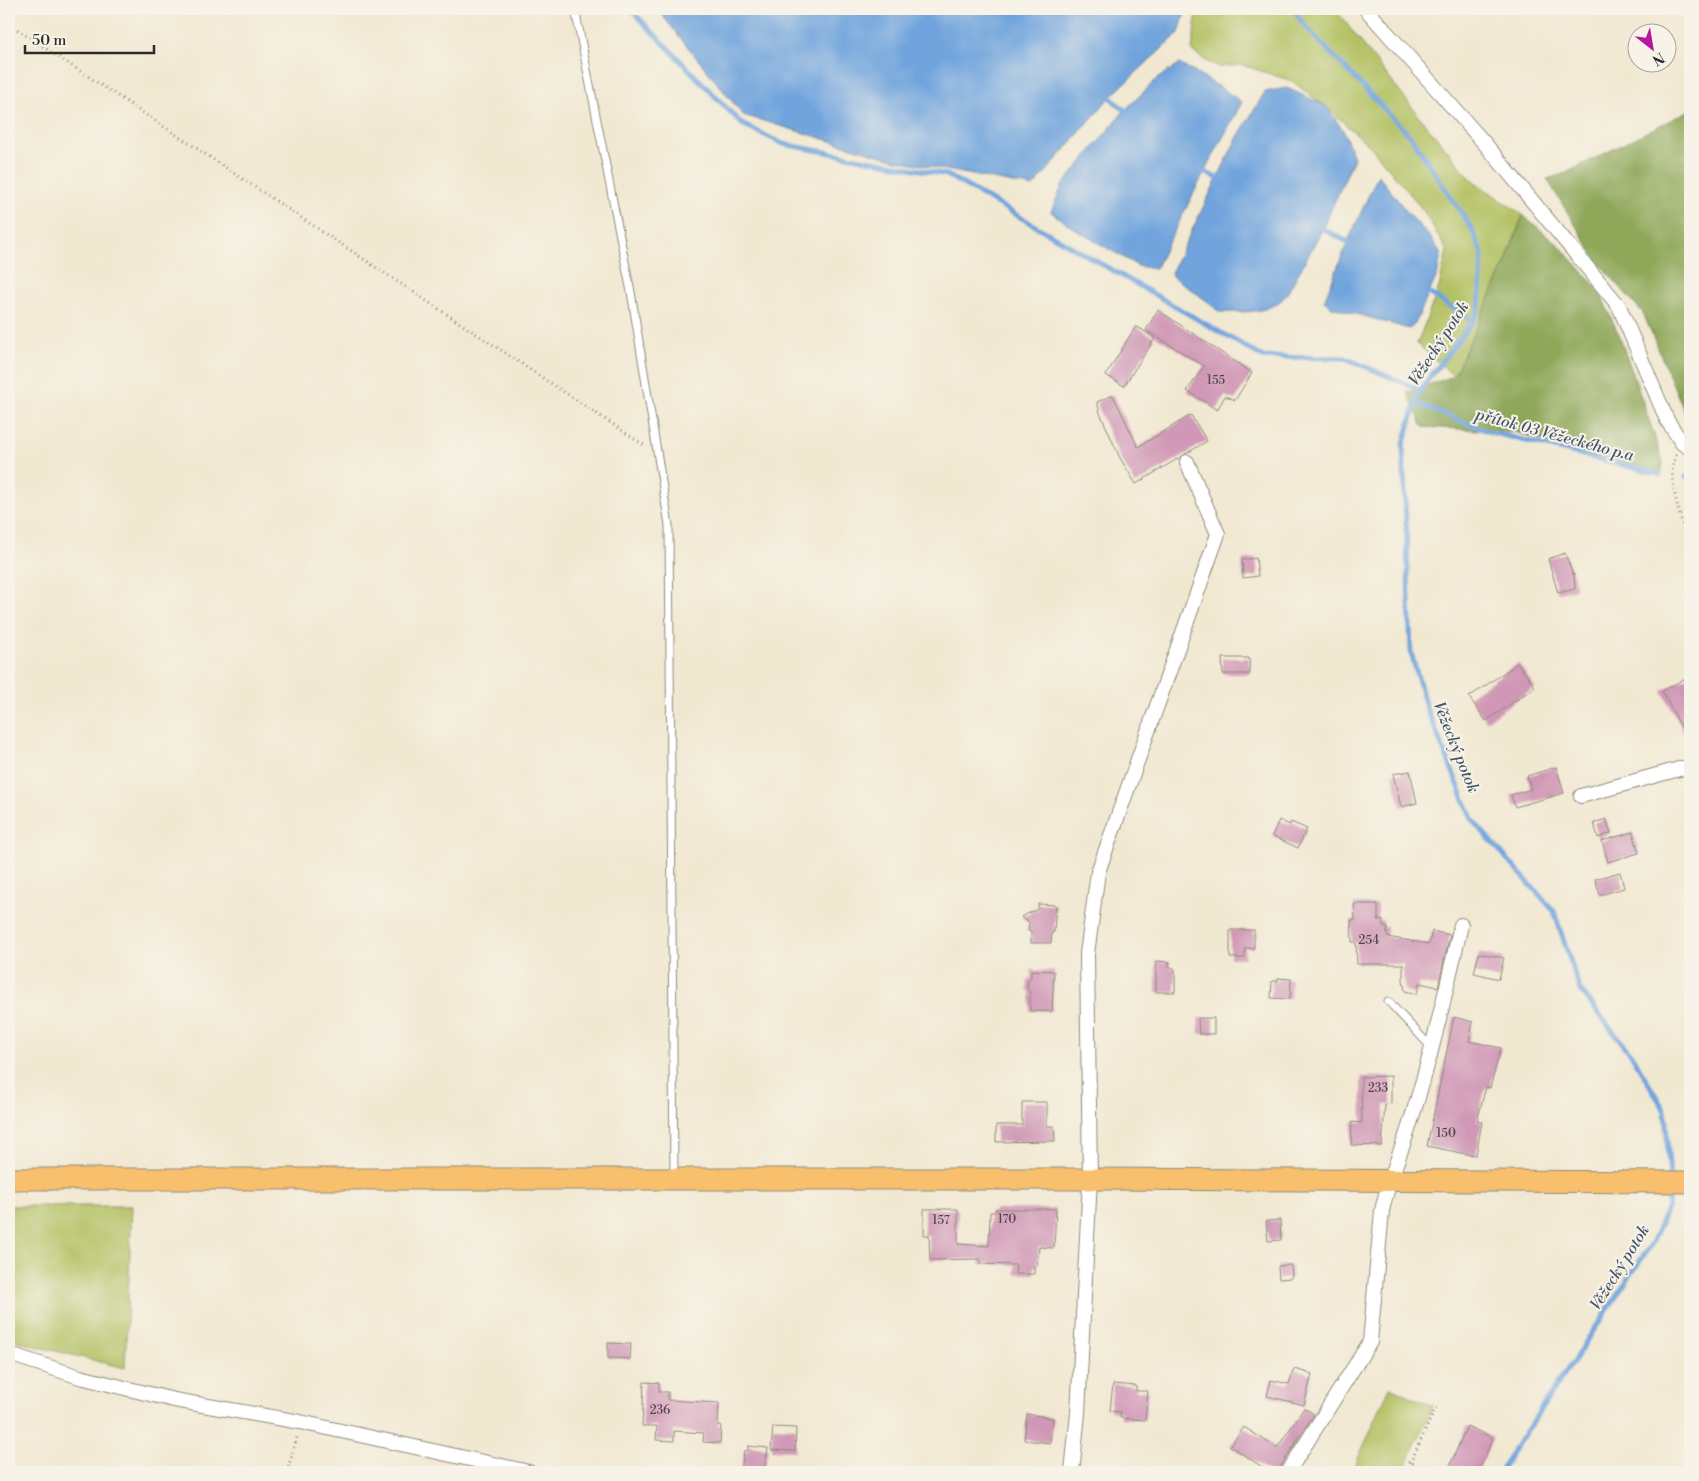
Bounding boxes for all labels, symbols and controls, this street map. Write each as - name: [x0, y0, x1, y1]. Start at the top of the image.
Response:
- scale bar: [25, 22, 154, 54]
- north arrow: [1626, 22, 1676, 72]
- text: 50 m: [32, 31, 66, 50]
- text: N: [1649, 48, 1668, 69]
- water label: Věžecký potok: [1404, 298, 1474, 390]
- house number: 155: [1207, 373, 1226, 388]
- water label: přítok 03 Věžeckého p.a: [1472, 404, 1636, 466]
- water label: Věžecký potok: [1429, 699, 1483, 796]
- house number: 254: [1359, 933, 1379, 948]
- house number: 233: [1368, 1081, 1388, 1096]
- house number: 150: [1436, 1126, 1456, 1141]
- house number: 170: [998, 1212, 1016, 1227]
- house number: 157: [932, 1213, 950, 1228]
- water label: Věžecký potok: [1586, 1221, 1654, 1314]
- house number: 236: [650, 1403, 670, 1418]

